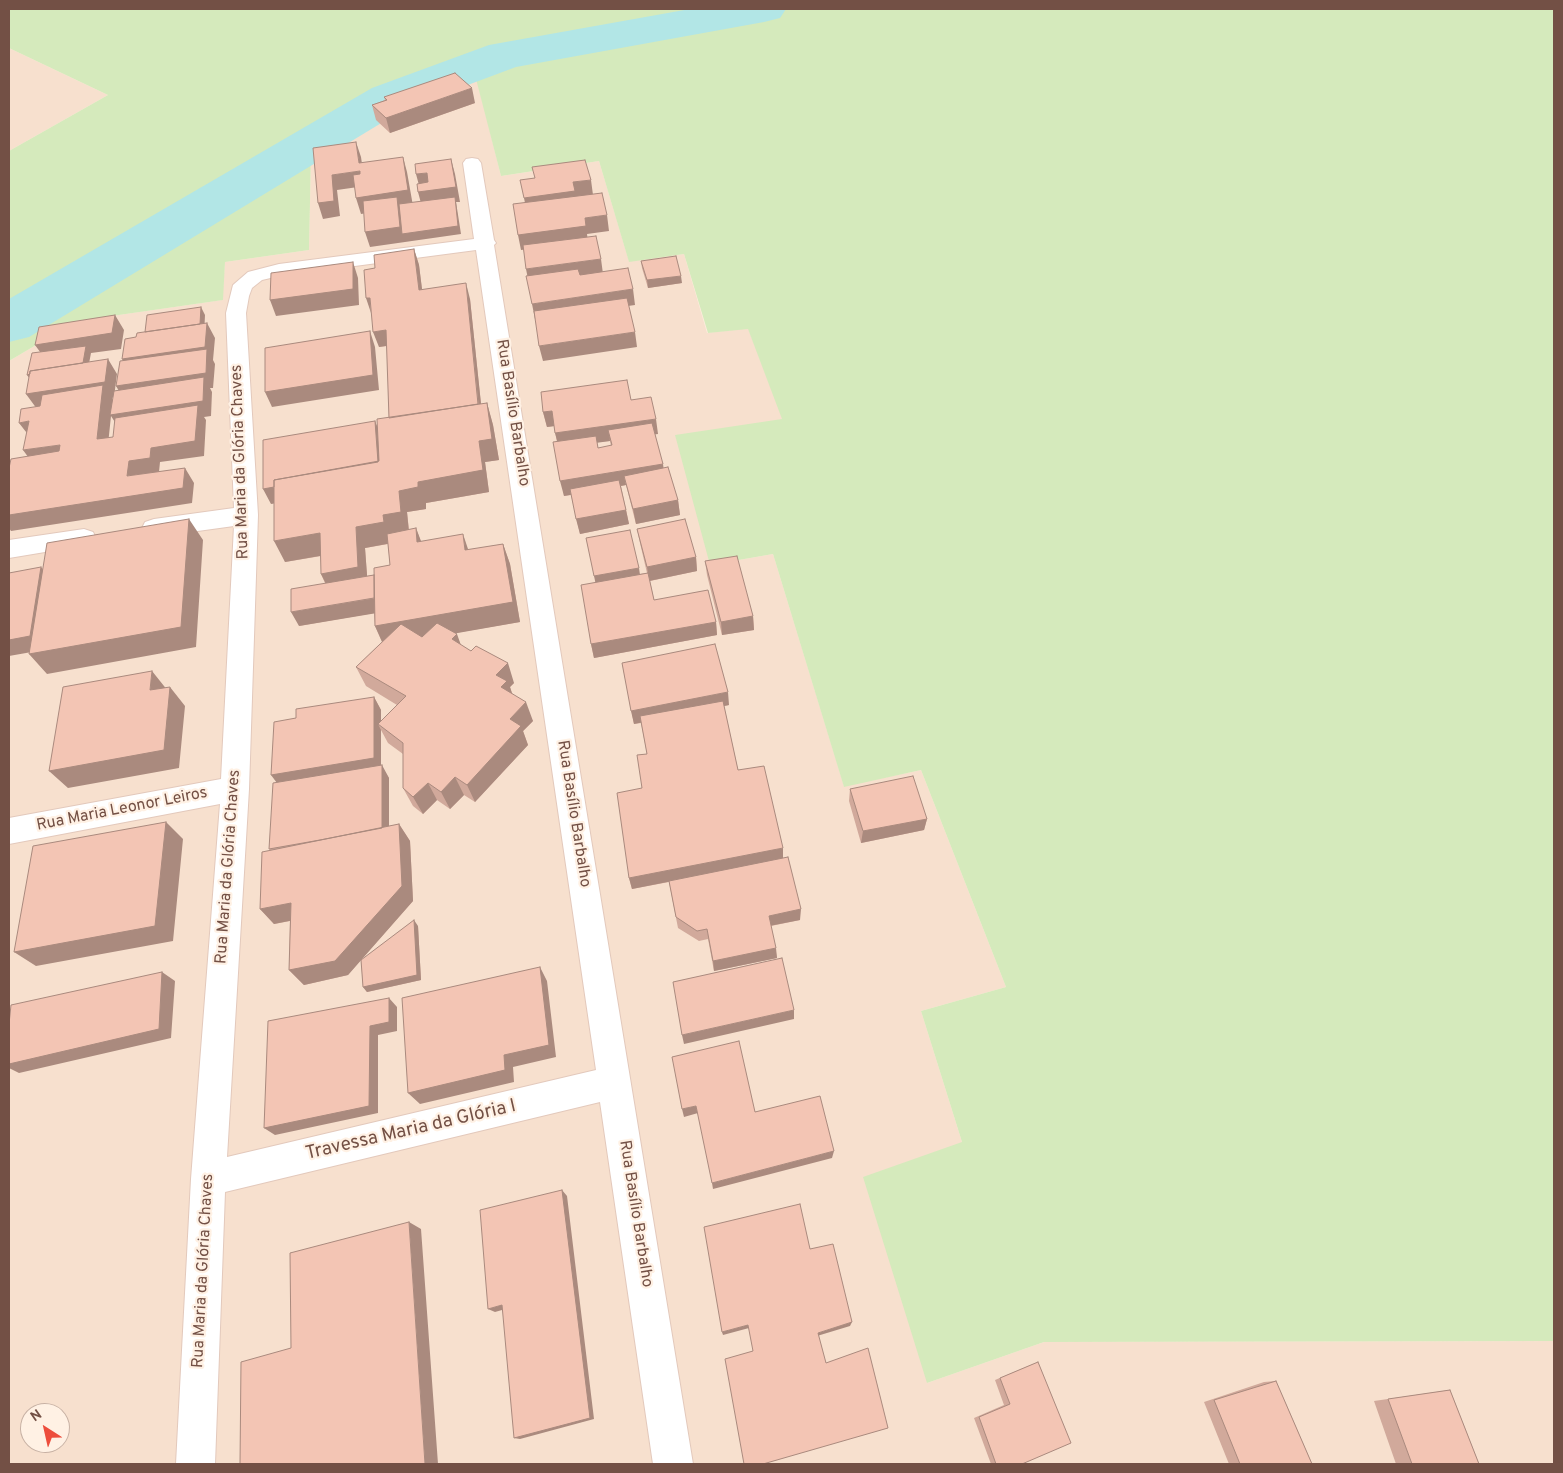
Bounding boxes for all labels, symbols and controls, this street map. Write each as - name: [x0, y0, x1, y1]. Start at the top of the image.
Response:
- street label: Rua Basílio Barbalho: [491, 338, 533, 488]
- street label: Rua Maria da Glória Chaves: [228, 364, 254, 560]
- street label: Rua Basílio Barbalho: [552, 739, 594, 889]
- street label: Rua Maria da Glória Chaves: [213, 769, 245, 965]
- street label: Rua Maria Leonor Leiros: [35, 784, 209, 836]
- street label: Travessa Maria da Glória I: [303, 1096, 519, 1166]
- street label: Rua Basílio Barbalho: [614, 1139, 656, 1289]
- street label: Rua Maria da Glória Chaves: [189, 1173, 219, 1369]
- north arrow: [20, 1403, 70, 1453]
- text: N: [28, 1406, 46, 1426]

